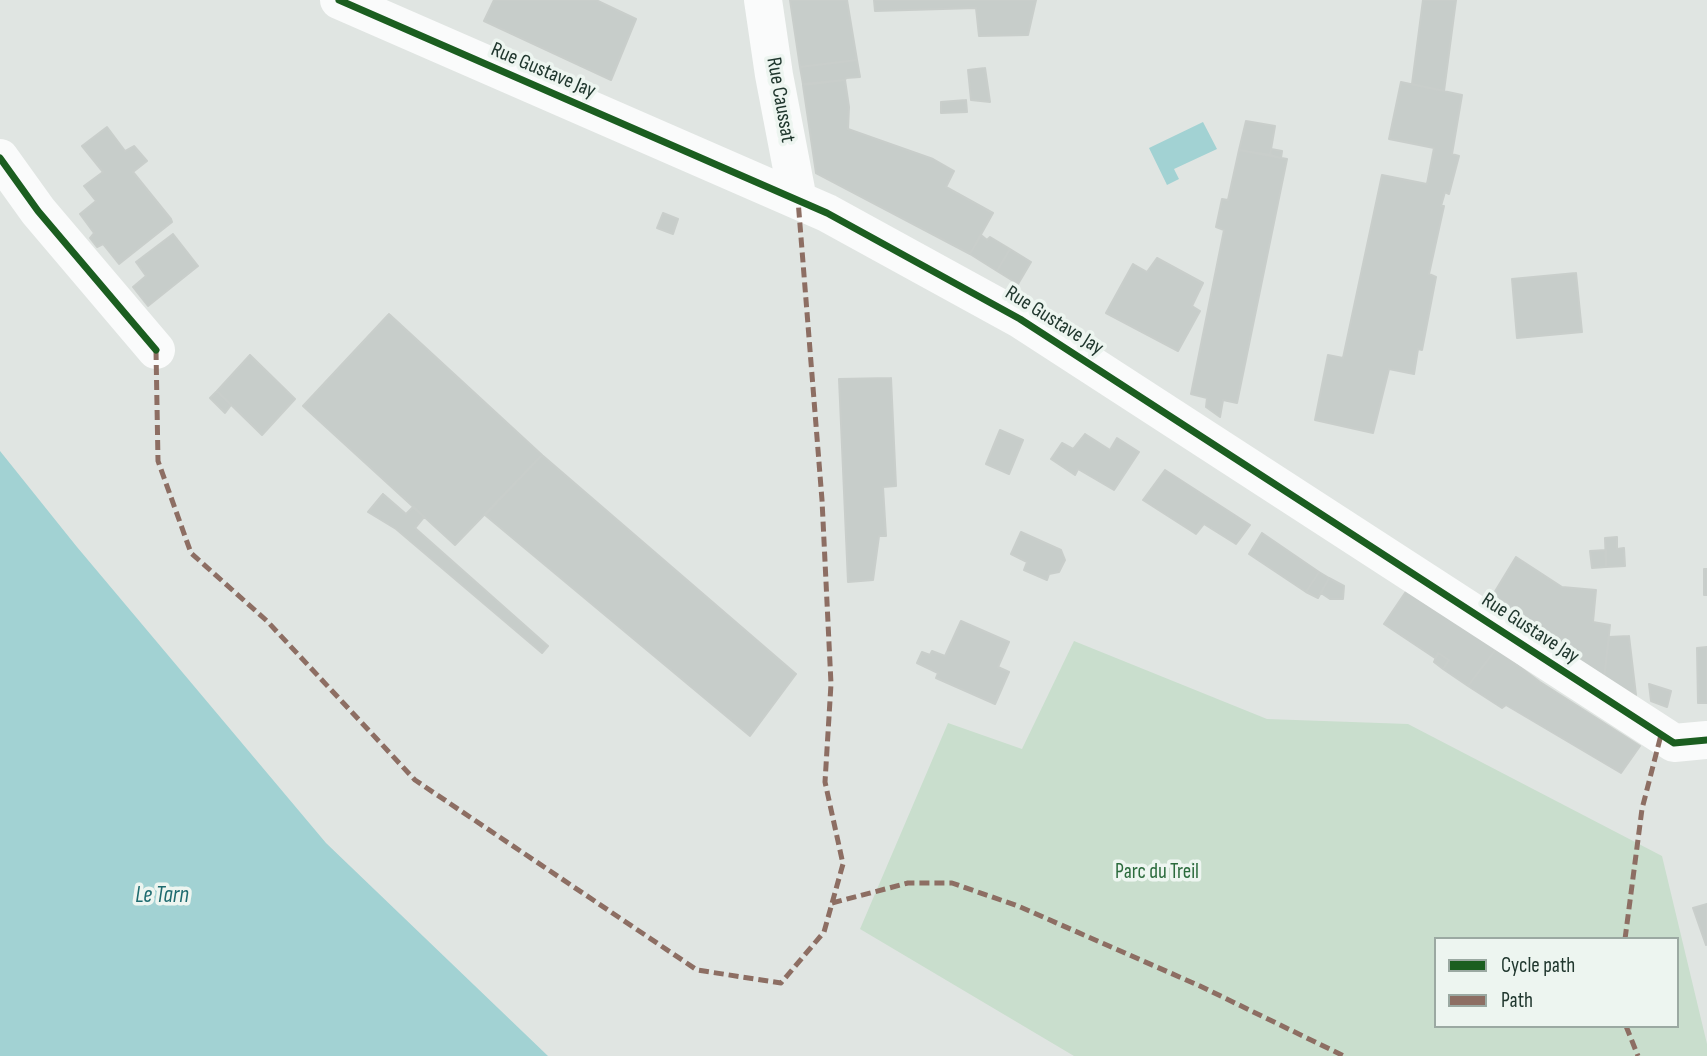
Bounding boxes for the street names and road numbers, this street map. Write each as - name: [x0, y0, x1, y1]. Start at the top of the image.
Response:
- street label: Rue Gustave Jay: [487, 38, 599, 104]
- street label: Rue Caussat: [760, 55, 800, 145]
- street label: Rue Gustave Jay: [1000, 281, 1108, 361]
- street label: Rue Gustave Jay: [1476, 588, 1584, 670]

